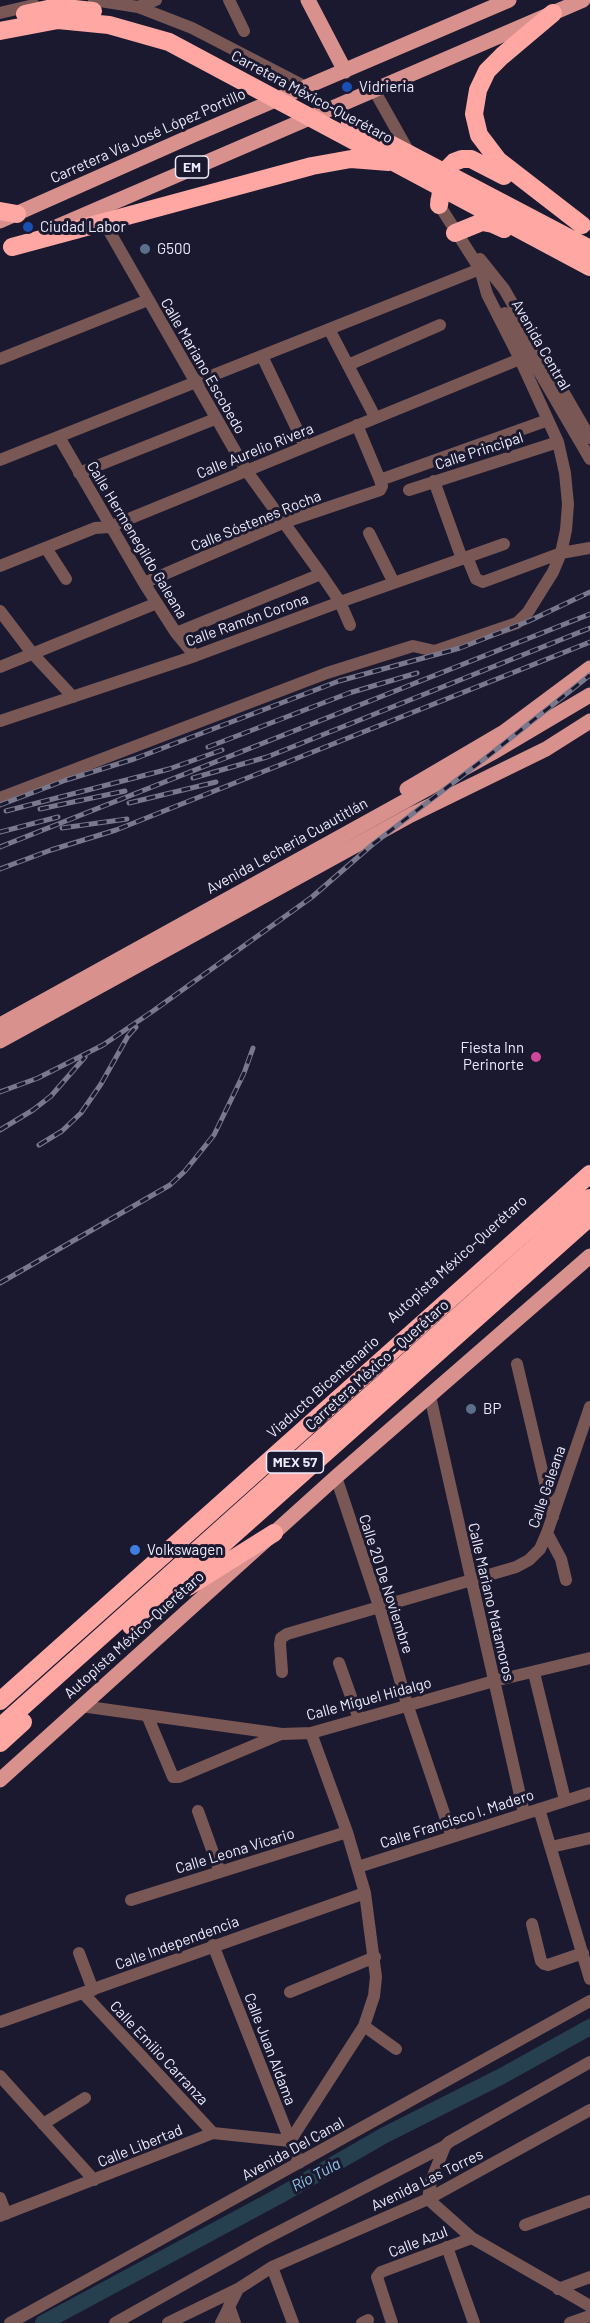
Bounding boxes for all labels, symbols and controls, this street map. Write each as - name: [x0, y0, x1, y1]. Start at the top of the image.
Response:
- street label: Carretera México-Querétaro: [228, 47, 396, 147]
- place label: Vidrieria: [359, 78, 414, 96]
- marker: Vidrieria: [340, 80, 354, 94]
- street label: Carretera Vía José López Portillo: [48, 85, 248, 187]
- road number: EM: [176, 156, 208, 178]
- place label: Ciudad Labor: [40, 218, 126, 236]
- marker: Ciudad Labor: [21, 220, 35, 234]
- place label: G500: [157, 240, 191, 258]
- marker: G500: [138, 242, 152, 256]
- street label: Calle Mariano Escobedo: [157, 295, 249, 437]
- street label: Avenida Central: [508, 297, 574, 393]
- street label: Calle Aurelio Rivera: [194, 419, 316, 483]
- street label: Calle Principal: [433, 428, 525, 474]
- street label: Calle Hermenegildo Galeana: [83, 458, 191, 622]
- street label: Calle Sóstenes Rocha: [188, 487, 324, 555]
- street label: Calle Ramón Corona: [183, 589, 311, 651]
- street label: Avenida Lecheria Cuautitlán: [203, 794, 371, 898]
- place label: Fiesta Inn Perinorte: [460, 1039, 524, 1074]
- marker: Fiesta Inn Perinorte: [529, 1050, 543, 1064]
- street label: Autopista México-Querétaro: [383, 1191, 531, 1327]
- street label: Carretera México - Querétaro: [302, 1296, 452, 1434]
- street label: Viaducto Bicentenario: [263, 1332, 383, 1442]
- place label: BP: [483, 1400, 501, 1418]
- marker: BP: [464, 1402, 478, 1416]
- street label: Calle Galeana: [524, 1443, 570, 1531]
- road number: MEX 57: [266, 1451, 324, 1473]
- street label: Calle 20 De Noviembre: [355, 1512, 417, 1656]
- street label: Calle Mariano Matamoros: [464, 1521, 518, 1683]
- place label: Volkswagen: [147, 1541, 223, 1559]
- marker: Volkswagen: [128, 1543, 142, 1557]
- street label: Autopista México-Querétaro: [60, 1567, 208, 1703]
- street label: Calle Miguel Hidalgo: [304, 1674, 434, 1724]
- street label: Calle Francisco I. Madero: [378, 1786, 536, 1852]
- street label: Calle Leona Vicario: [173, 1824, 297, 1878]
- street label: Calle Independencia: [113, 1912, 241, 1974]
- street label: Calle Juan Aldama: [240, 1990, 300, 2108]
- street label: Calle Emilio Carranza: [106, 1997, 212, 2109]
- street label: Avenida Del Canal: [239, 2114, 347, 2184]
- street label: Calle Libertad: [95, 2121, 185, 2171]
- street label: Avenida Las Torres: [368, 2145, 486, 2215]
- water label: Río Tula: [288, 2154, 344, 2196]
- street label: Calle Azul: [386, 2223, 450, 2261]

